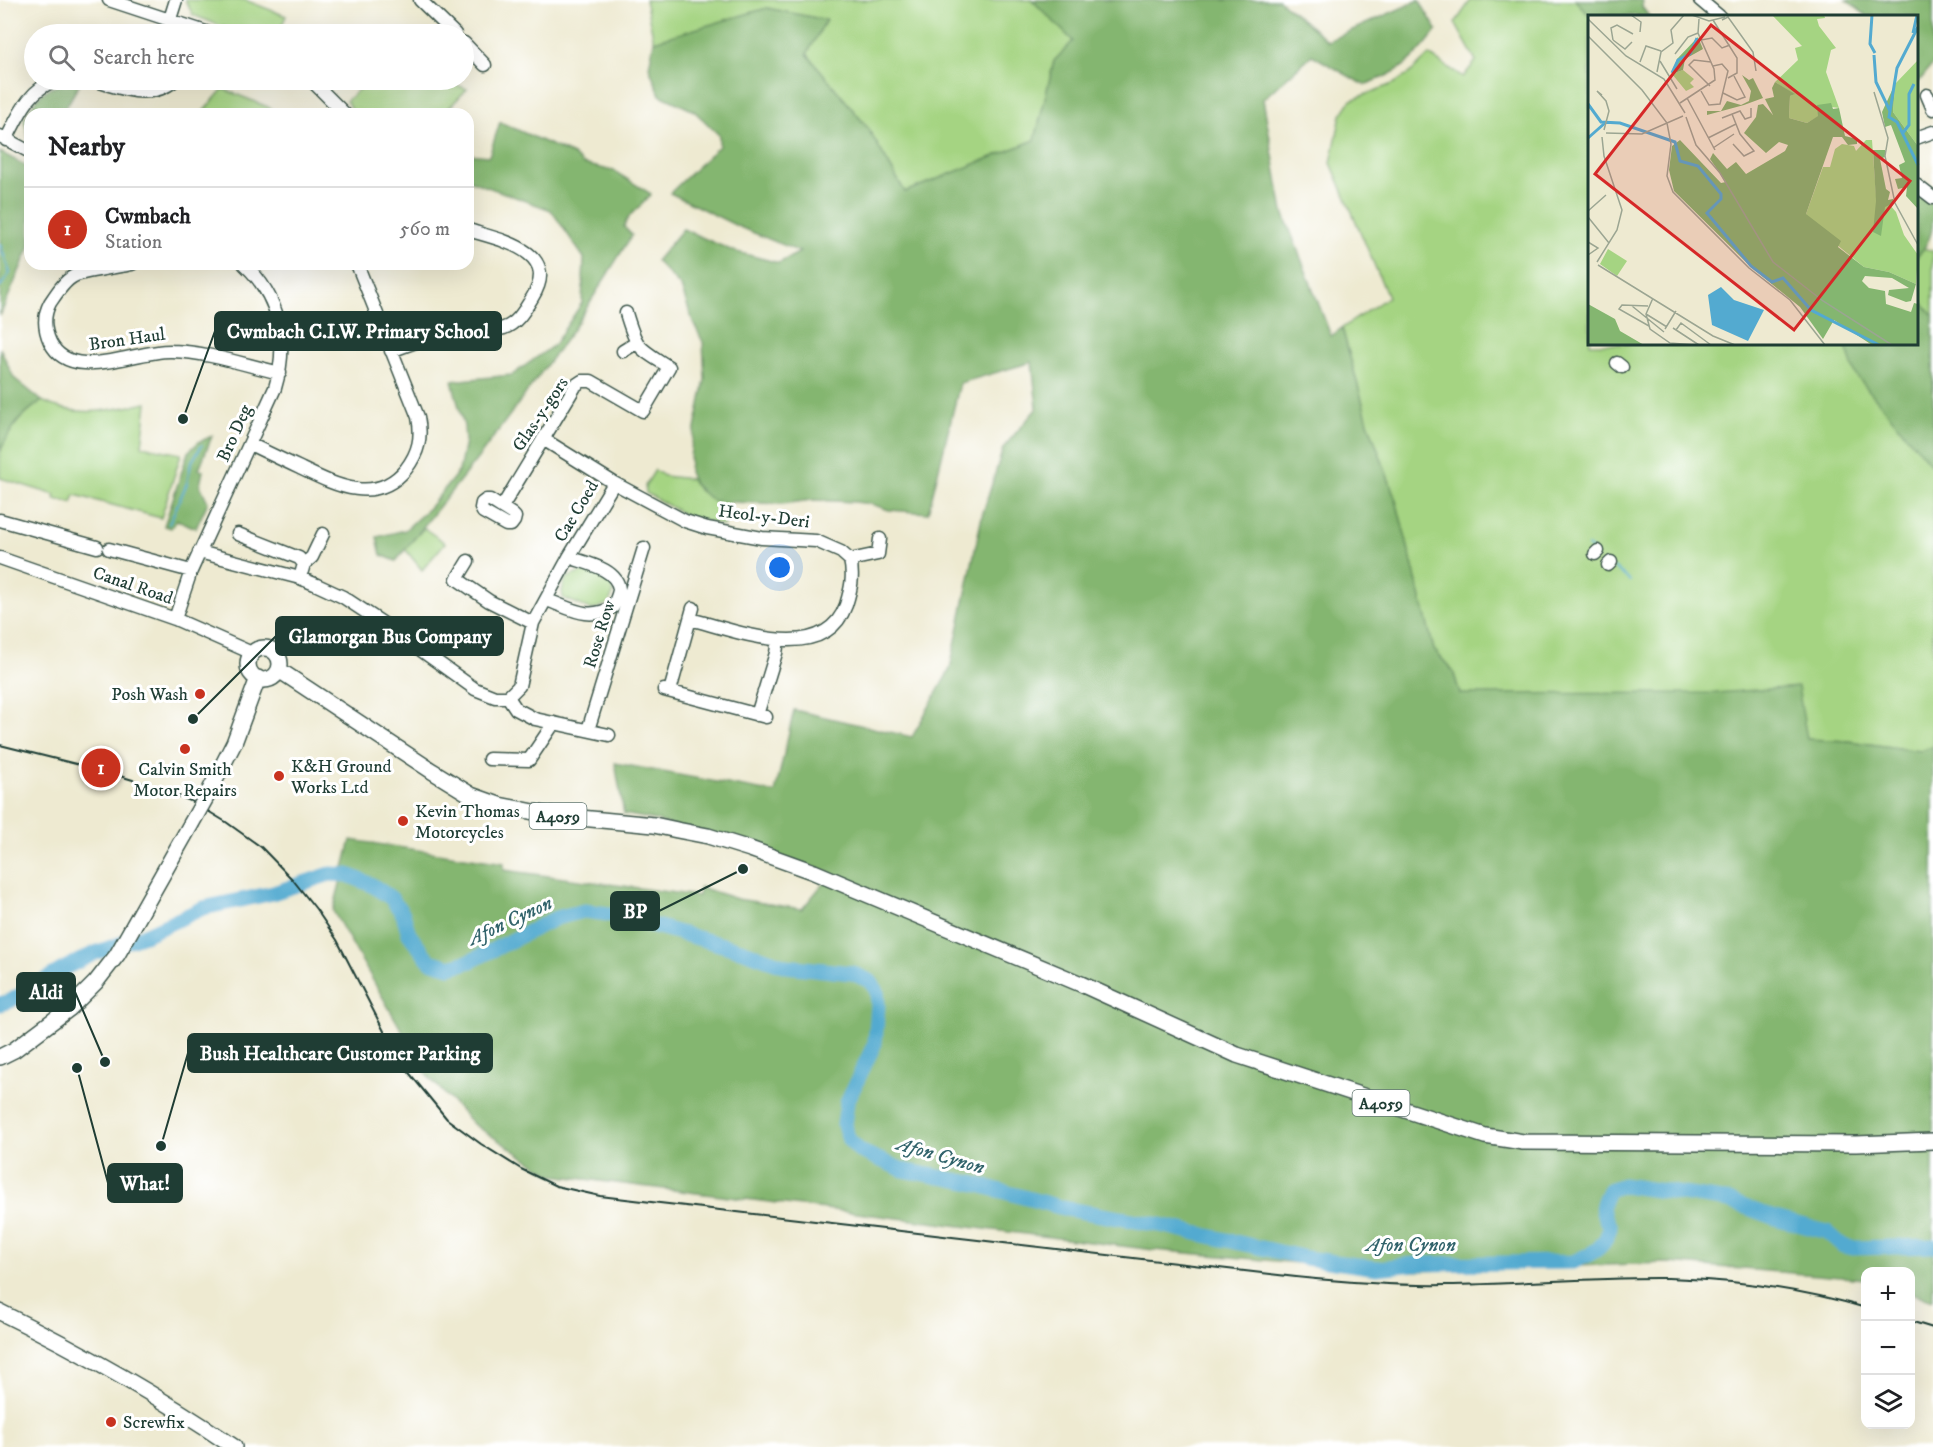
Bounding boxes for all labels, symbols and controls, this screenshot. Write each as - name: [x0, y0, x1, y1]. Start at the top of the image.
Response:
- inset map: [1588, 15, 1918, 345]
- search box: [24, 24, 474, 90]
- icon: search: [45, 41, 78, 74]
- text: Search here: [93, 44, 195, 71]
- text: Nearby: [48, 131, 125, 164]
- text: Cwmbach: [105, 203, 191, 230]
- text: 1: [64, 217, 71, 242]
- text: 560 m: [400, 217, 450, 242]
- text: Station: [105, 230, 162, 255]
- callout: Cwmbach C.I.W. Primary School: [215, 312, 501, 350]
- text: Cwmbach C.I.W. Primary School: [227, 320, 490, 345]
- street label: Bron Haul: [88, 324, 167, 356]
- street label: Glas-y-gors: [508, 373, 574, 456]
- street label: Bro Deg: [213, 401, 257, 465]
- street label: Cae Coed: [550, 477, 604, 546]
- street label: Heol-y-Deri: [717, 500, 811, 534]
- your location: [765, 553, 794, 582]
- street label: Canal Road: [90, 562, 176, 610]
- street label: Rose Row: [579, 597, 621, 671]
- callout: Glamorgan Bus Company: [276, 617, 503, 655]
- text: Glamorgan Bus Company: [288, 625, 492, 650]
- place label: Posh Wash: [111, 684, 189, 706]
- marker: Posh Wash: [193, 687, 207, 701]
- marker: Calvin Smith Motor Repairs: [178, 742, 192, 756]
- pin: 1: [82, 746, 120, 790]
- place label: K&H Ground Works Ltd: [290, 756, 392, 799]
- place label: Calvin Smith Motor Repairs: [133, 759, 237, 802]
- marker: K&H Ground Works Ltd: [272, 769, 286, 783]
- place label: Kevin Thomas Motorcycles: [415, 801, 520, 844]
- road number: A4059: [530, 803, 586, 829]
- marker: Kevin Thomas Motorcycles: [396, 814, 410, 828]
- water label: Afon Cynon: [463, 891, 557, 952]
- callout: BP: [611, 892, 659, 930]
- text: BP: [623, 900, 647, 925]
- callout: Aldi: [17, 973, 75, 1011]
- text: Aldi: [28, 981, 63, 1006]
- callout: Bush Healthcare Customer Parking: [188, 1034, 492, 1072]
- text: Bush Healthcare Customer Parking: [200, 1042, 481, 1067]
- road number: A4059: [1352, 1090, 1410, 1116]
- water label: Afon Cynon: [892, 1132, 987, 1181]
- callout: What!: [108, 1164, 182, 1202]
- text: What!: [119, 1172, 170, 1197]
- water label: Afon Cynon: [1364, 1233, 1456, 1258]
- map controls: [1861, 1267, 1915, 1429]
- button: +: [1861, 1267, 1915, 1321]
- button: −: [1861, 1321, 1915, 1375]
- button: layers: [1861, 1375, 1915, 1429]
- place label: Screwfix: [123, 1412, 185, 1434]
- marker: Screwfix: [104, 1415, 118, 1429]

